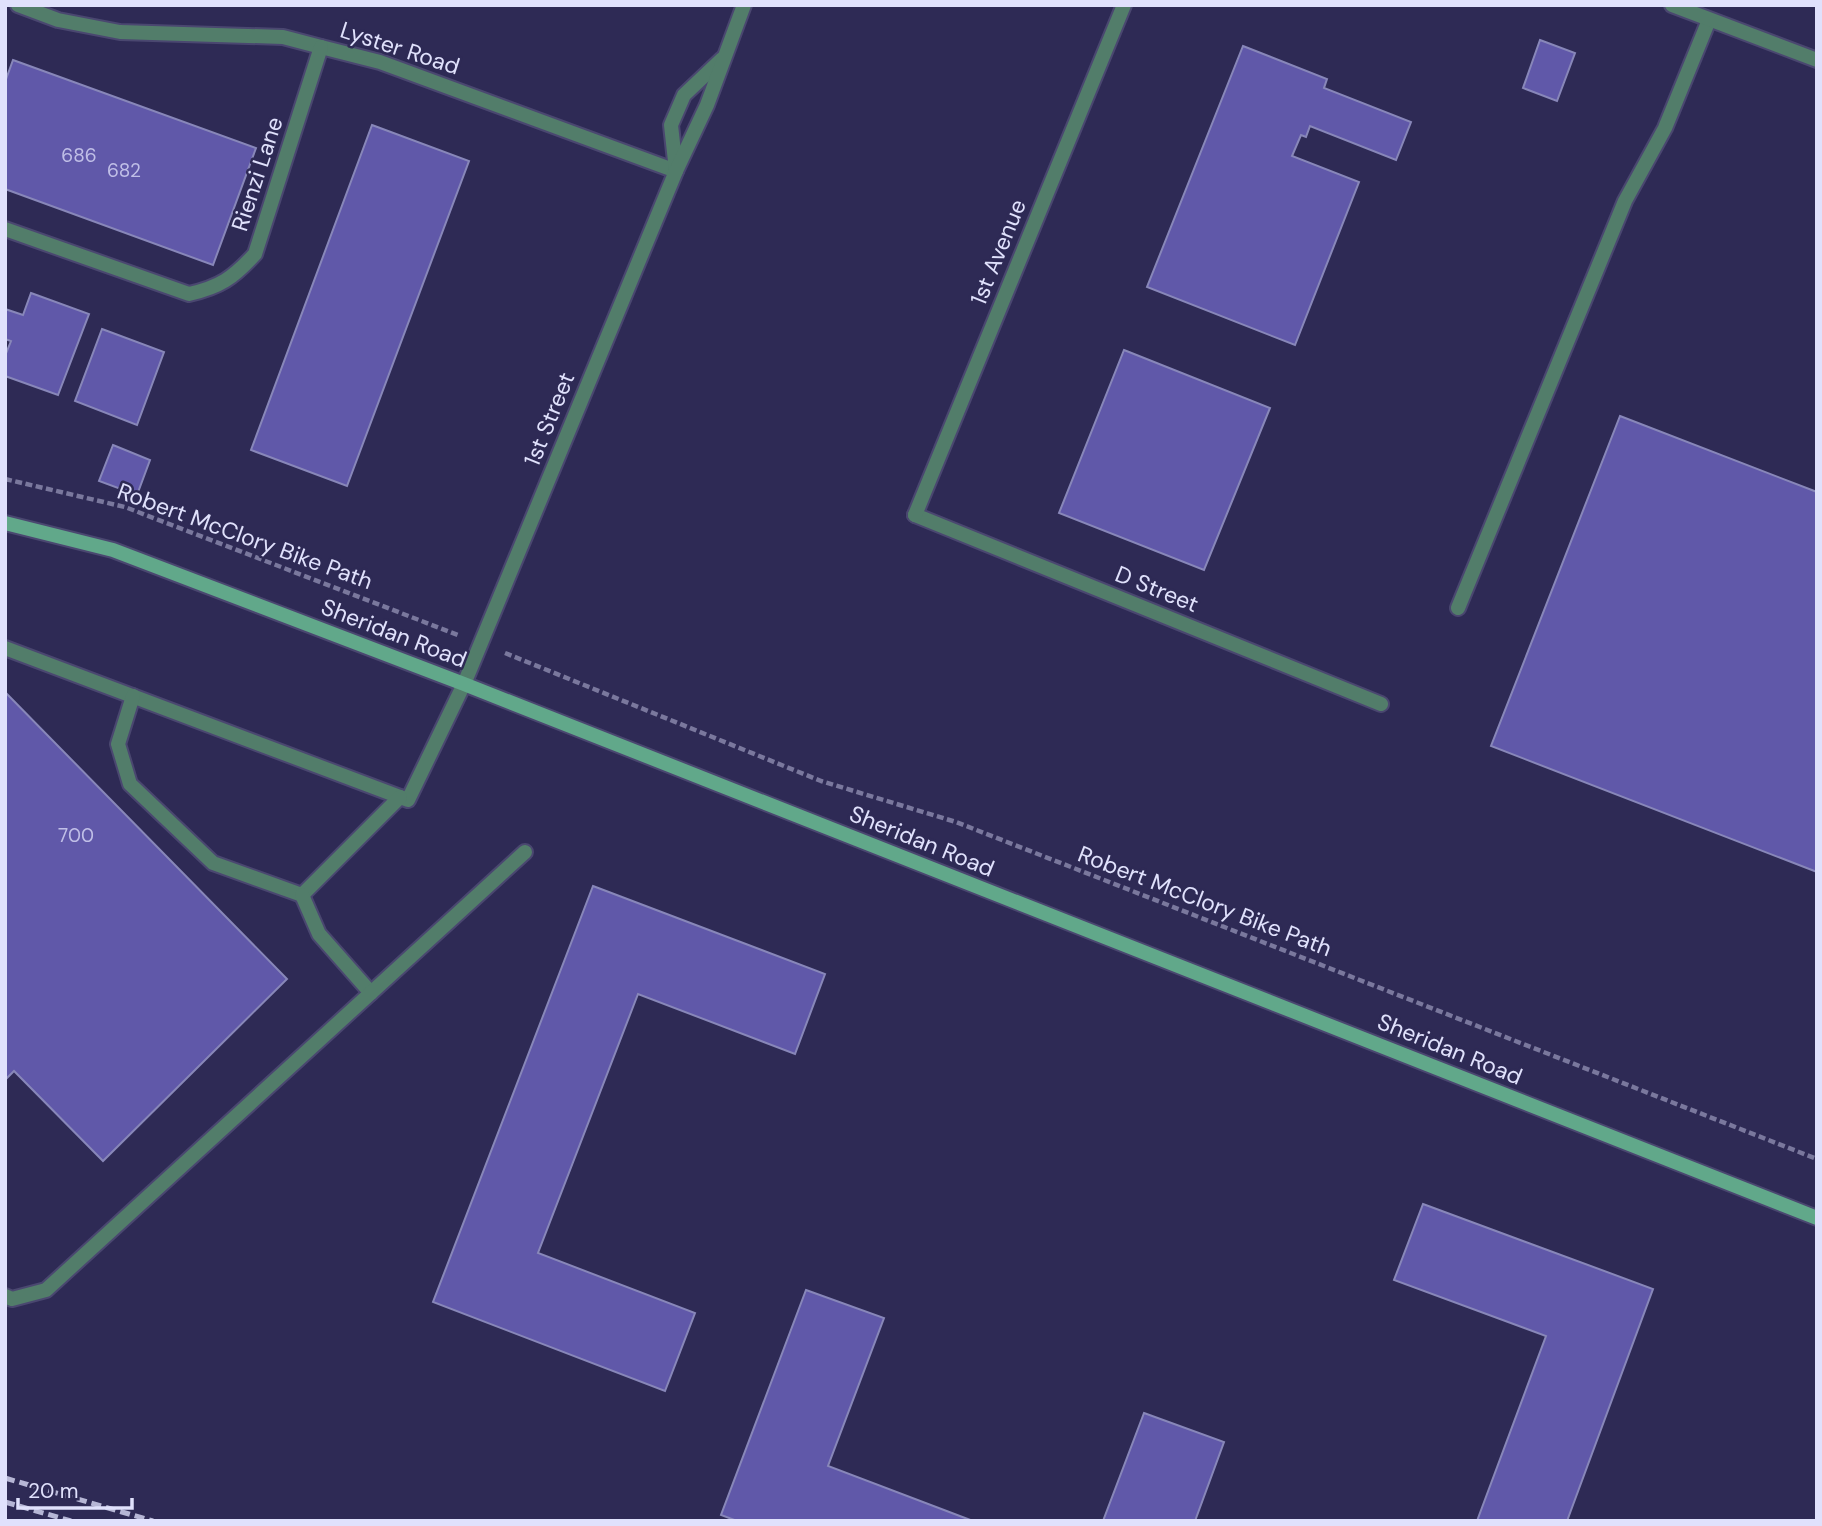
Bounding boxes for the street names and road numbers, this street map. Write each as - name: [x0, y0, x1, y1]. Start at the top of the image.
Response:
- street label: Lyster Road: [336, 15, 464, 81]
- street label: Rienzi Lane: [224, 113, 290, 235]
- street label: 1st Avenue: [963, 195, 1033, 309]
- street label: 1st Street: [517, 368, 581, 470]
- street label: Robert McClory Bike Path: [113, 476, 377, 596]
- street label: D Street: [1111, 559, 1203, 619]
- street label: Sheridan Road: [317, 591, 471, 675]
- street label: Sheridan Road: [845, 798, 999, 884]
- street label: Robert McClory Bike Path: [1074, 839, 1336, 963]
- street label: Sheridan Road: [1373, 1006, 1527, 1092]

